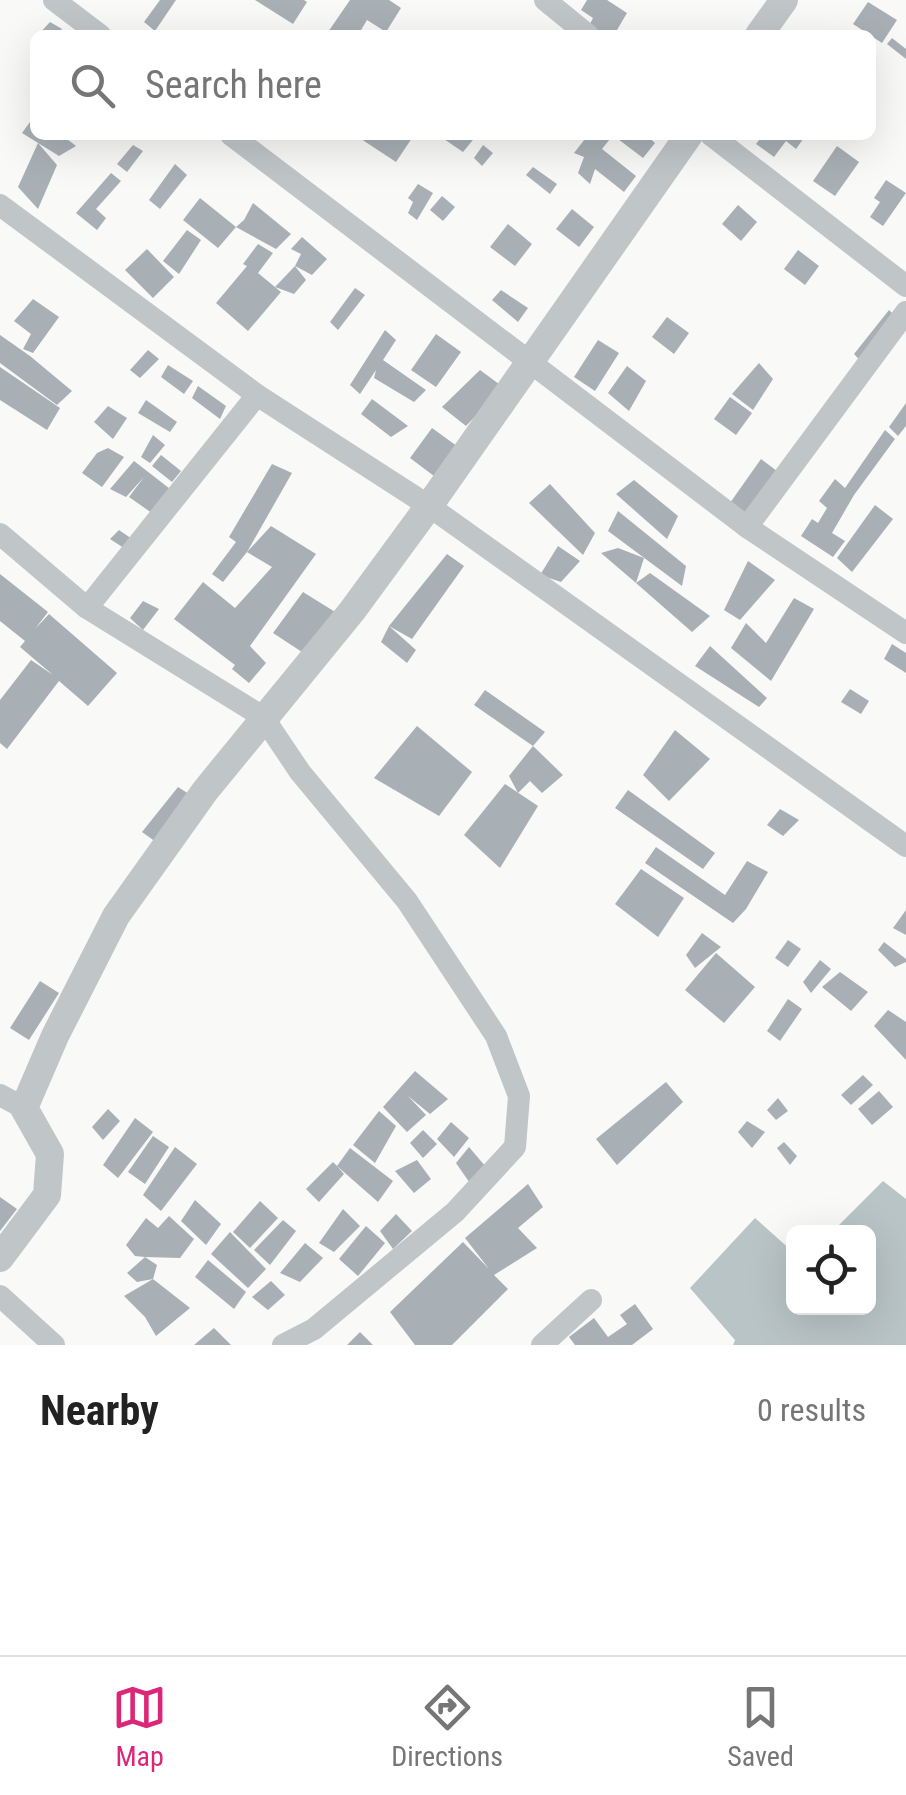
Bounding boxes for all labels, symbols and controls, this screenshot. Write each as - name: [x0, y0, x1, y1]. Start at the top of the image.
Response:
- search box: [30, 30, 876, 140]
- icon: search: [65, 58, 120, 113]
- text: Search here: [145, 63, 322, 107]
- map controls: [786, 1225, 876, 1315]
- button: locate: [786, 1225, 876, 1315]
- text: Nearby: [40, 1386, 159, 1435]
- text: 0 results: [757, 1391, 866, 1429]
- tab: Map: [112, 1680, 167, 1773]
- tab: Directions: [391, 1680, 503, 1773]
- tab: Saved: [727, 1680, 794, 1773]

